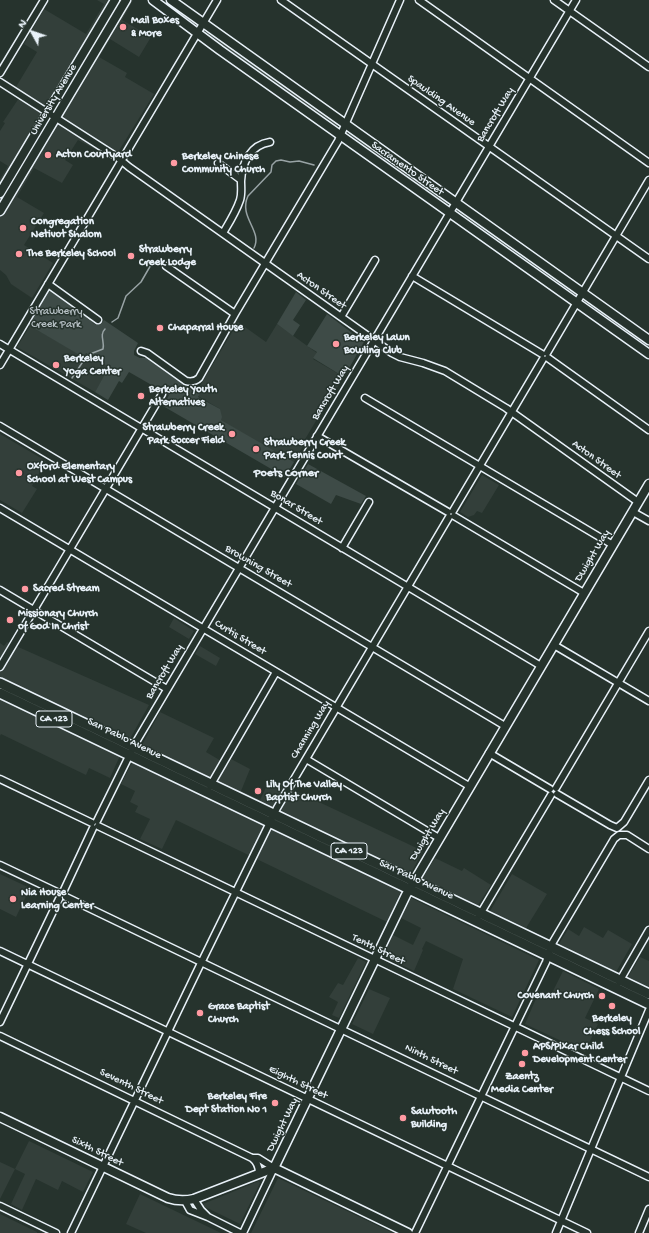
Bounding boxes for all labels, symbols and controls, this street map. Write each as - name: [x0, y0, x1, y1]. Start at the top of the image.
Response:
- north arrow: [12, 12, 52, 52]
- place label: Mail Boxes & More: [131, 14, 179, 40]
- text: N: [16, 18, 30, 31]
- marker: Mail Boxes & More: [118, 22, 128, 32]
- street label: University Avenue: [28, 62, 80, 138]
- street label: Spaulding Avenue: [404, 73, 478, 129]
- street label: Bancroft Way: [474, 85, 518, 145]
- street label: Sacramento Street: [368, 139, 446, 199]
- place label: Acton Courtyard: [56, 148, 131, 162]
- marker: Acton Courtyard: [43, 150, 53, 160]
- place label: Berkeley Chinese Community Church: [182, 150, 265, 176]
- marker: Berkeley Chinese Community Church: [169, 158, 179, 168]
- place label: Congregation Netivot Shalom: [31, 215, 101, 241]
- marker: Congregation Netivot Shalom: [18, 223, 28, 233]
- place label: Strawberry Creek Lodge: [139, 243, 196, 269]
- place label: The Berkeley School: [27, 247, 116, 261]
- marker: The Berkeley School: [14, 249, 24, 259]
- marker: Strawberry Creek Lodge: [126, 251, 136, 261]
- street label: Acton Street: [294, 269, 348, 313]
- park label: Strawberry Creek Park: [30, 305, 82, 331]
- place label: Chaparral House: [168, 321, 243, 335]
- marker: Chaparral House: [155, 323, 165, 333]
- place label: Berkeley Lawn Bowling Club: [344, 331, 410, 357]
- marker: Berkeley Lawn Bowling Club: [331, 339, 341, 349]
- place label: Berkeley Yoga Center: [64, 352, 121, 378]
- marker: Berkeley Yoga Center: [51, 360, 61, 370]
- street label: Bancroft Way: [309, 363, 353, 423]
- place label: Berkeley Youth Alternatives: [149, 383, 217, 409]
- marker: Berkeley Youth Alternatives: [136, 391, 146, 401]
- place label: Strawberry Creek Park Soccer Field: [142, 421, 224, 447]
- marker: Strawberry Creek Park Soccer Field: [227, 429, 237, 439]
- place label: Strawberry Creek Park Tennis Court: [264, 436, 346, 462]
- street label: Acton Street: [569, 438, 623, 482]
- marker: Strawberry Creek Park Tennis Court: [251, 444, 261, 454]
- place label: Oxford Elementary School at West Campus: [27, 460, 132, 486]
- district label: Poets Corner: [254, 467, 318, 481]
- marker: Oxford Elementary School at West Campus: [14, 468, 24, 478]
- street label: Bonar Street: [268, 487, 324, 529]
- street label: Dwight Way: [572, 528, 614, 584]
- street label: Browning Street: [222, 543, 294, 591]
- place label: Sacred Stream: [33, 582, 100, 596]
- marker: Sacred Stream: [20, 584, 30, 594]
- place label: Missionary Church of God In Christ: [18, 607, 98, 633]
- marker: Missionary Church of God In Christ: [5, 615, 15, 625]
- street label: Curtis Street: [212, 617, 268, 659]
- street label: Bancroft Way: [143, 642, 187, 702]
- street label: Channing Way: [288, 698, 334, 762]
- road number: CA 123: [36, 711, 72, 727]
- street label: San Pablo Avenue: [85, 715, 163, 763]
- place label: Lily Of The Valley Baptist Church: [266, 778, 342, 804]
- marker: Lily Of The Valley Baptist Church: [253, 786, 263, 796]
- street label: Dwight Way: [407, 807, 449, 863]
- road number: CA 123: [331, 843, 367, 859]
- street label: San Pablo Avenue: [377, 857, 455, 903]
- place label: Nia House Learning Center: [21, 886, 93, 912]
- marker: Nia House Learning Center: [8, 894, 18, 904]
- street label: Tenth Street: [349, 931, 407, 969]
- place label: Covenant Church: [518, 989, 594, 1003]
- marker: Covenant Church: [597, 991, 607, 1001]
- place label: Grace Baptist Church: [208, 1000, 270, 1026]
- marker: Berkeley Chess School: [607, 1001, 617, 1011]
- marker: Grace Baptist Church: [195, 1008, 205, 1018]
- place label: Berkeley Chess School: [584, 1012, 640, 1038]
- place label: APS/Pixar Child Development Center: [533, 1040, 627, 1066]
- street label: Ninth Street: [402, 1042, 460, 1078]
- marker: APS/Pixar Child Development Center: [520, 1048, 530, 1058]
- marker: Zaentz Media Center: [517, 1059, 527, 1069]
- street label: Eighth Street: [266, 1063, 330, 1103]
- street label: Seventh Street: [97, 1066, 165, 1108]
- place label: Zaentz Media Center: [491, 1070, 553, 1096]
- place label: Berkeley Fire Dept Station No 1: [186, 1090, 267, 1116]
- street label: Dwight Way: [264, 1096, 302, 1154]
- marker: Berkeley Fire Dept Station No 1: [270, 1098, 280, 1108]
- place label: Sawtooth Building: [411, 1105, 457, 1131]
- marker: Sawtooth Building: [398, 1113, 408, 1123]
- street label: Sixth Street: [69, 1134, 125, 1170]

